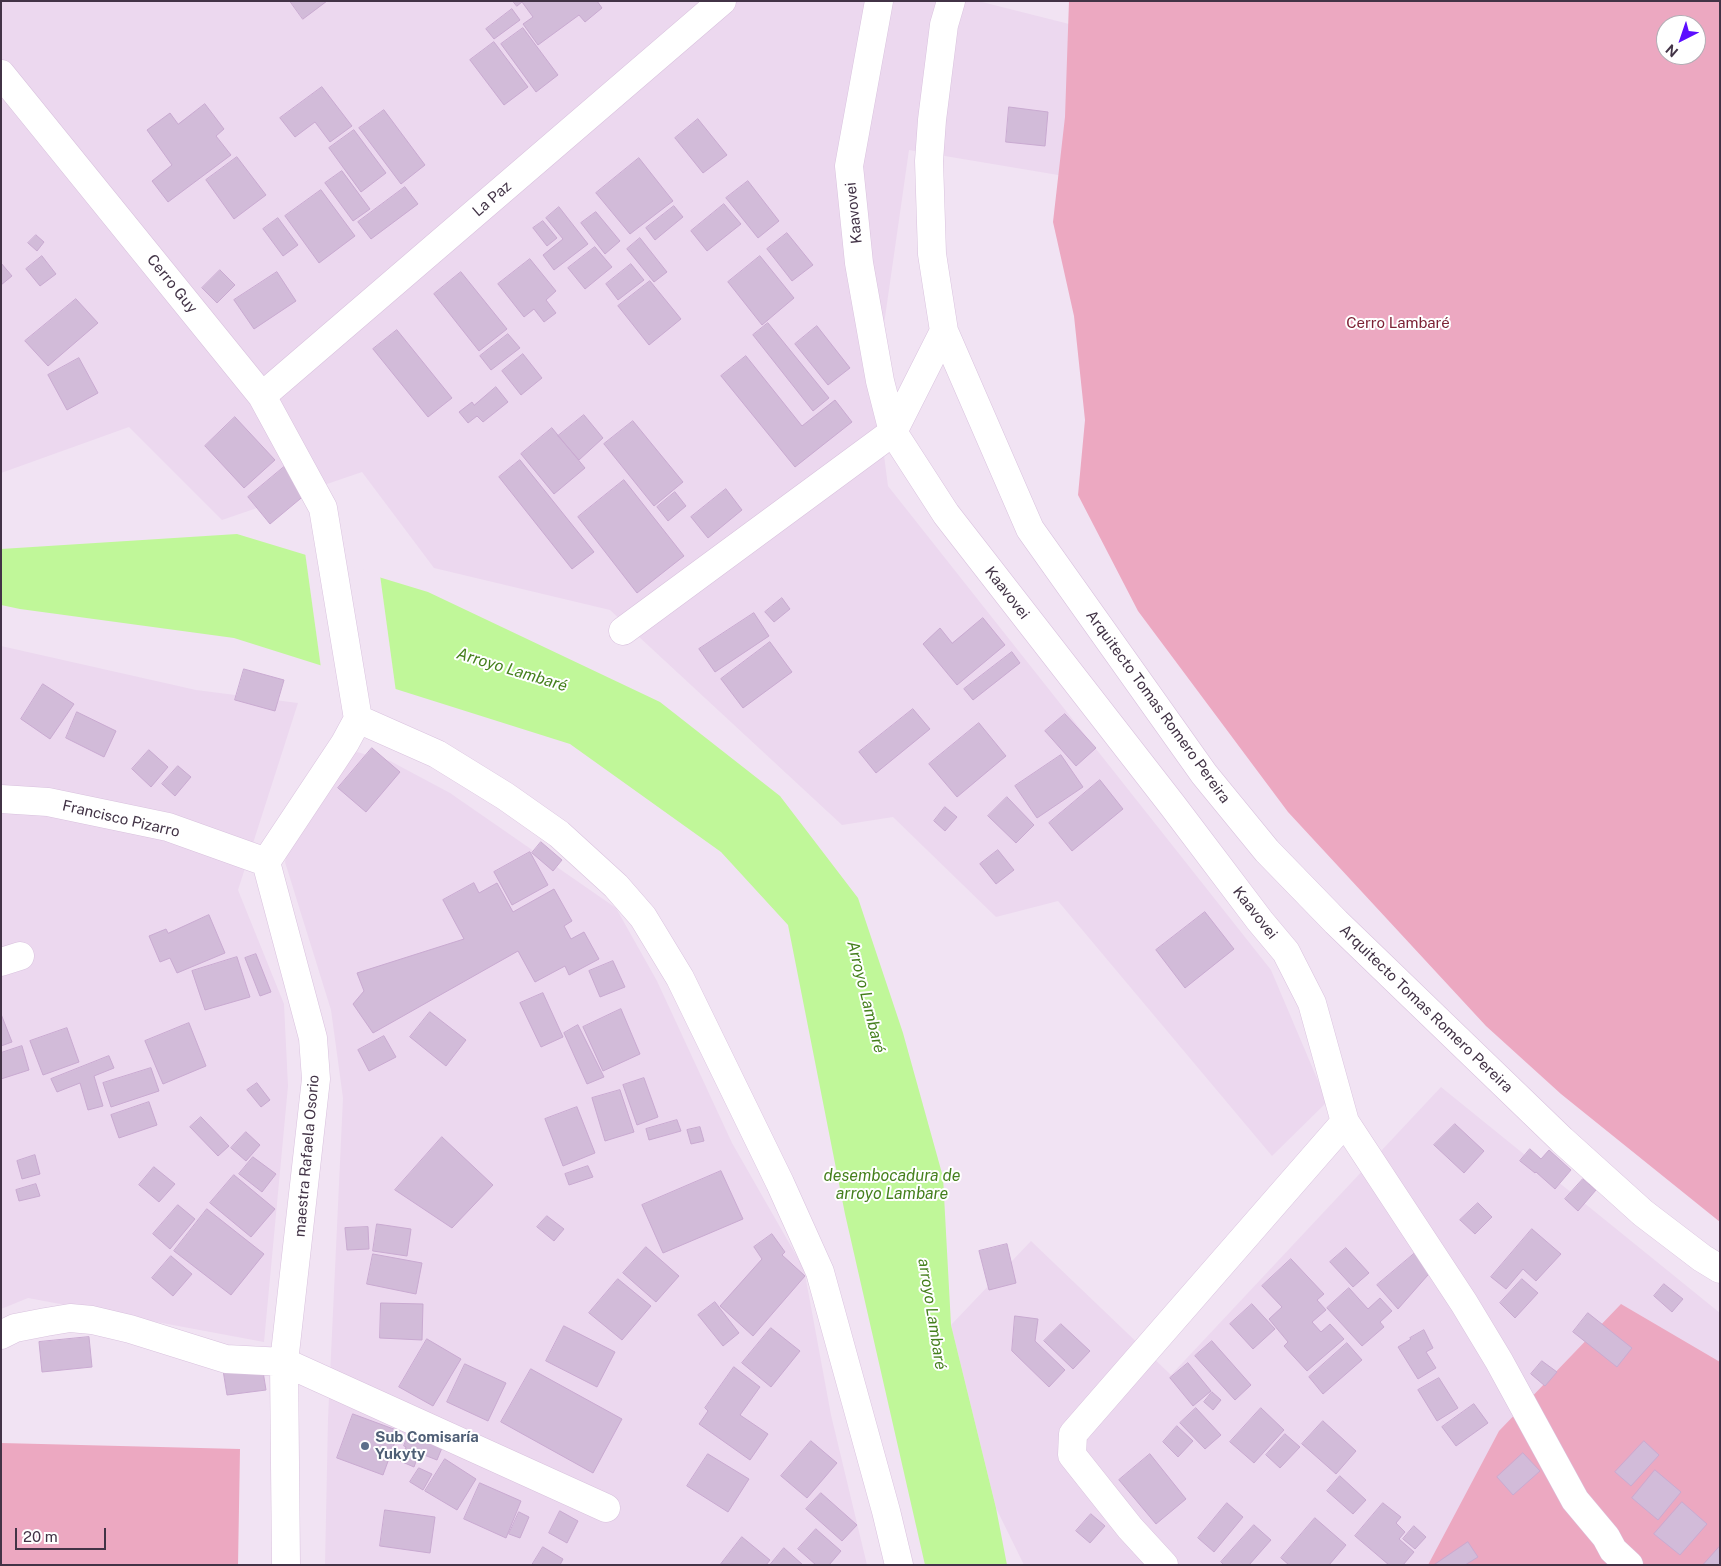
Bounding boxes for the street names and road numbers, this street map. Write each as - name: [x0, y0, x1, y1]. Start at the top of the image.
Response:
- street label: La Paz: [469, 177, 515, 221]
- street label: Kaavovei: [842, 181, 866, 245]
- street label: Cerro Guy: [143, 251, 201, 317]
- street label: Kaavovei: [981, 563, 1033, 623]
- street label: Arquitecto Tomas Romero Pereira: [1082, 607, 1234, 807]
- street label: Francisco Pizarro: [61, 797, 181, 841]
- street label: Kaavovei: [1229, 883, 1281, 943]
- street label: Arquitecto Tomas Romero Pereira: [1336, 921, 1516, 1097]
- street label: maestra Rafaela Osorio: [291, 1074, 323, 1238]

